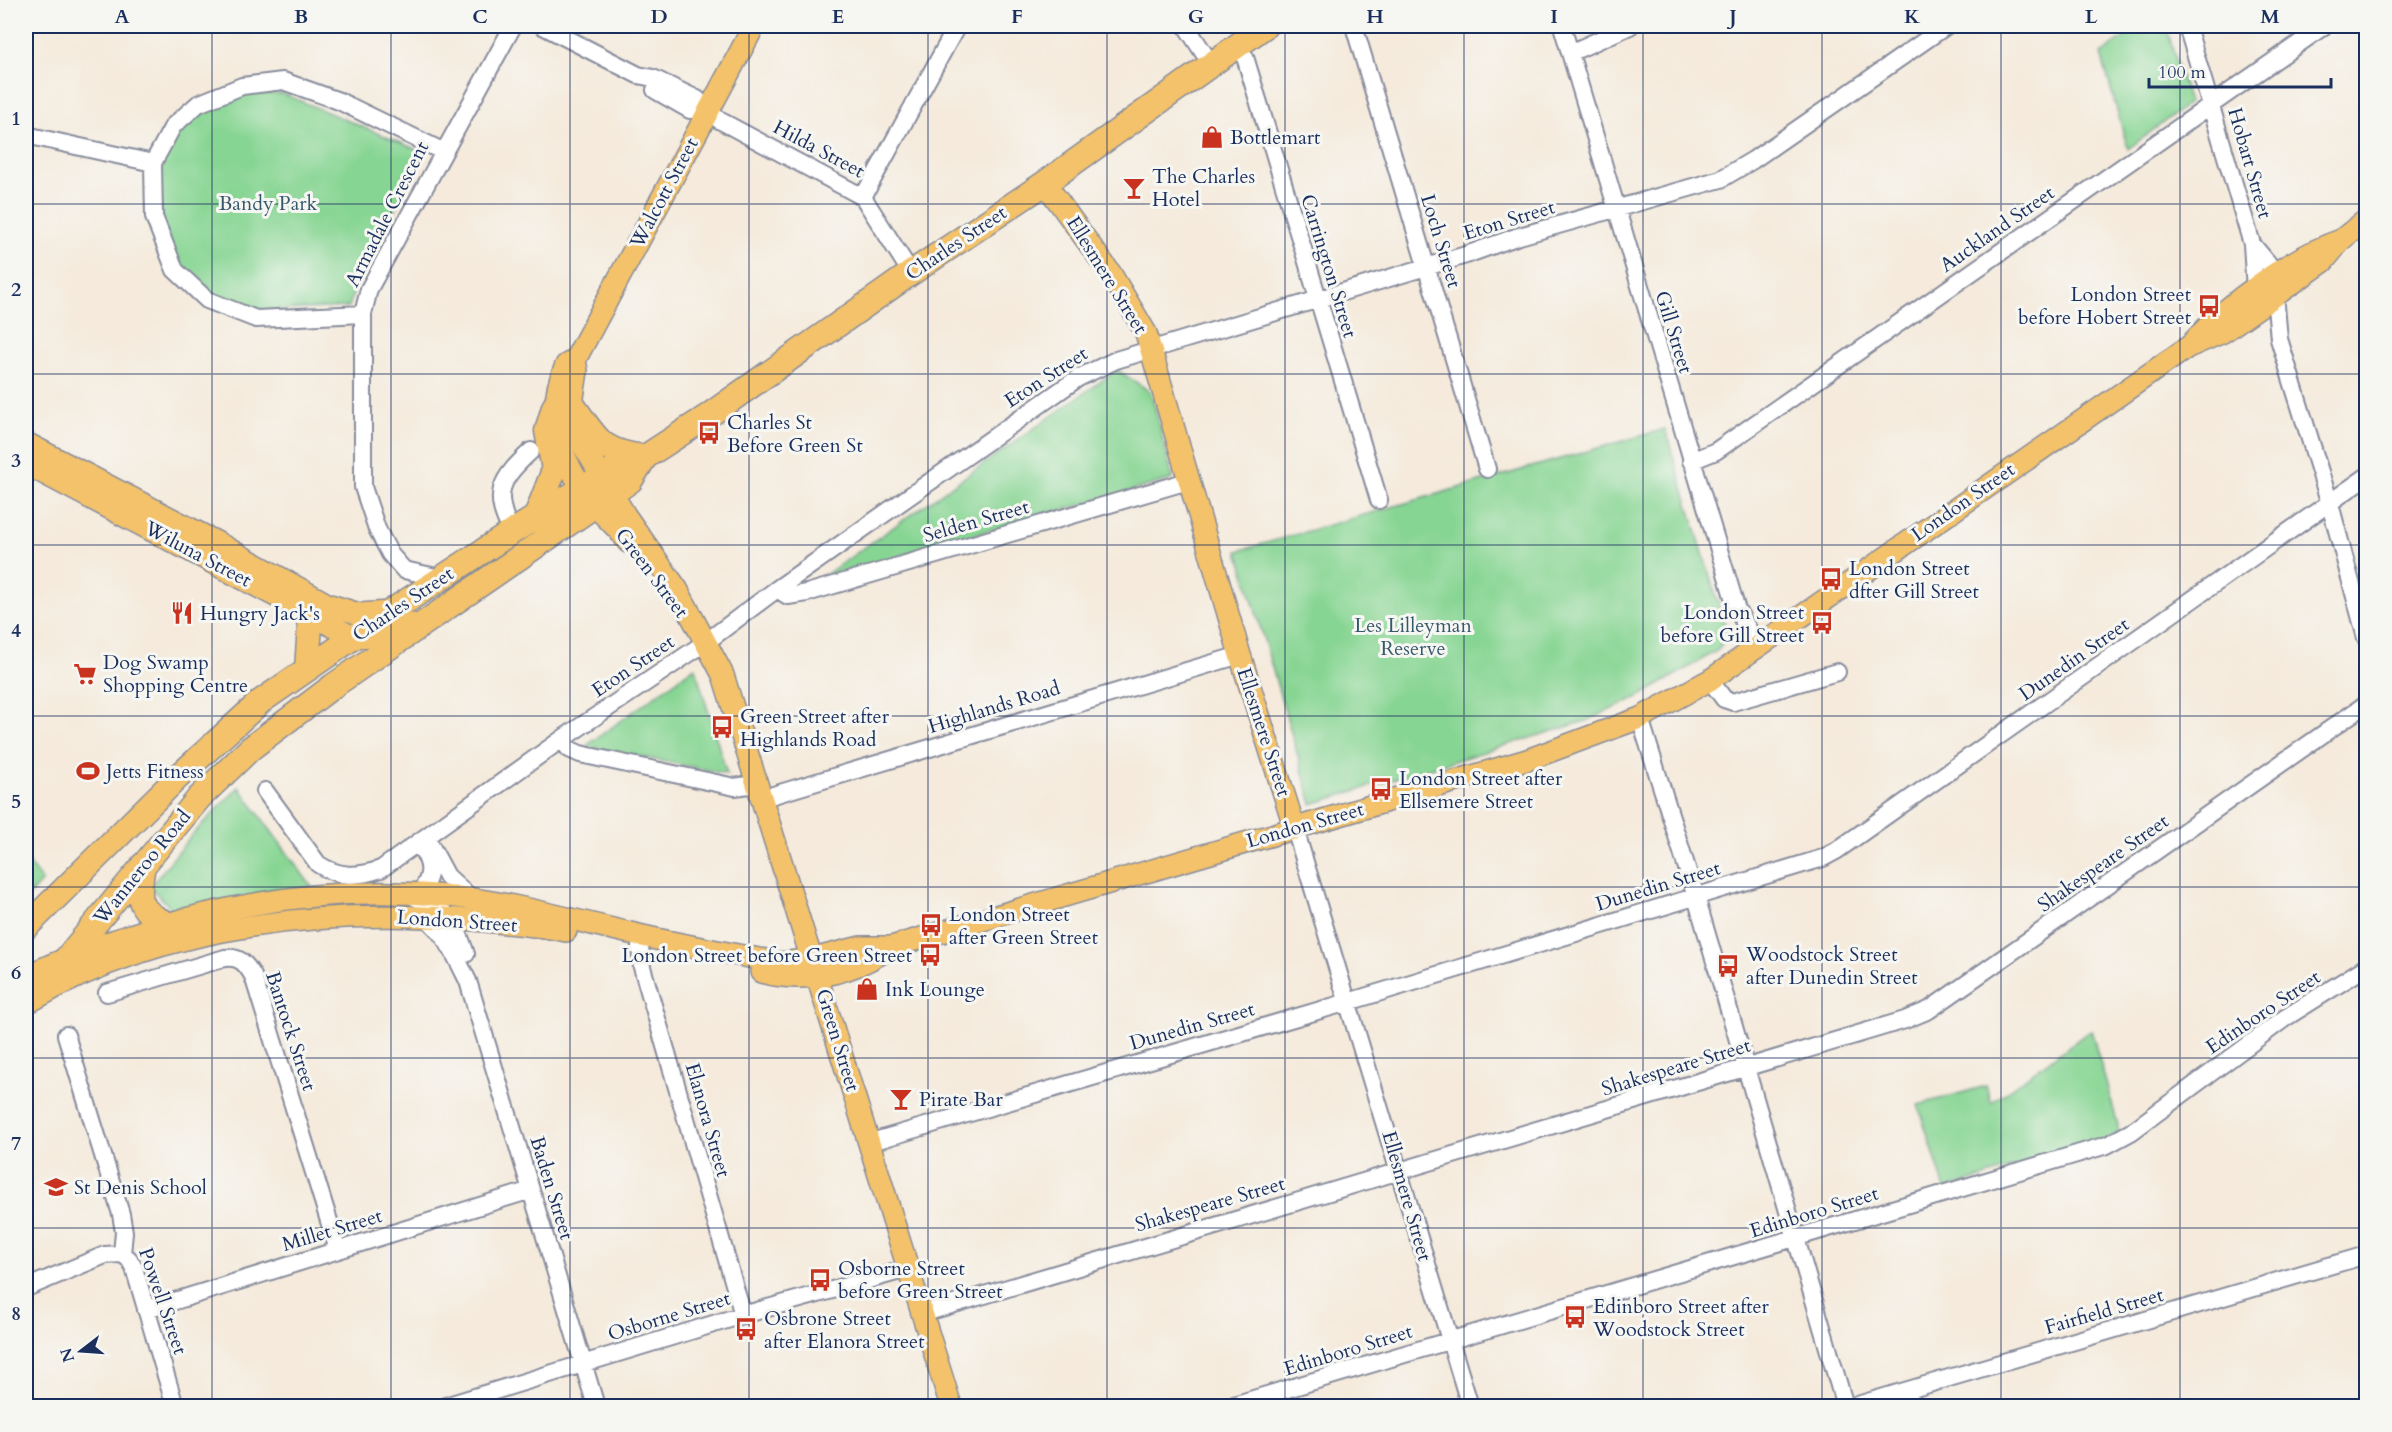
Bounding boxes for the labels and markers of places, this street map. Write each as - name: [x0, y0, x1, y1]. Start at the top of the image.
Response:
- shop icon: Bottlemart: [1199, 124, 1225, 150]
- place label: Bottlemart: [1230, 124, 1321, 151]
- place label: The Charles Hotel: [1152, 163, 1255, 213]
- bar icon: The Charles Hotel: [1121, 175, 1147, 201]
- place label: London Street before Hobert Street: [2018, 281, 2192, 331]
- bus stop icon: London Street before Hobert Street: [2196, 293, 2222, 319]
- place label: Charles St Before Green St: [727, 409, 863, 459]
- bus stop icon: Charles St Before Green St: [696, 420, 722, 446]
- place label: London Street dfter Gill Street: [1849, 555, 1980, 605]
- bus stop icon: London Street dfter Gill Street: [1818, 566, 1844, 592]
- place label: London Street before Gill Street: [1660, 599, 1805, 649]
- restaurant icon: Hungry Jack's: [169, 600, 195, 626]
- place label: Hungry Jack's: [200, 600, 320, 627]
- bus stop icon: London Street before Gill Street: [1809, 610, 1835, 636]
- place label: Dog Swamp Shopping Centre: [103, 649, 248, 699]
- supermarket icon: Dog Swamp Shopping Centre: [72, 661, 98, 687]
- place label: Green Street after Highlands Road: [740, 703, 890, 753]
- bus stop icon: Green Street after Highlands Road: [709, 714, 735, 740]
- sports icon: Jetts Fitness: [75, 758, 101, 784]
- place label: Jetts Fitness: [103, 758, 204, 785]
- place label: London Street after Ellsemere Street: [1399, 765, 1563, 815]
- bus stop icon: London Street after Ellsemere Street: [1368, 776, 1394, 802]
- place label: London Street after Green Street: [949, 901, 1099, 951]
- bus stop icon: London Street after Green Street: [918, 912, 944, 938]
- place label: Woodstock Street after Dunedin Street: [1745, 941, 1918, 991]
- place label: London Street before Green Street: [621, 942, 913, 969]
- bus stop icon: London Street before Green Street: [917, 942, 943, 968]
- bus stop icon: Woodstock Street after Dunedin Street: [1715, 953, 1741, 979]
- shop icon: Ink Lounge: [854, 976, 880, 1002]
- place label: Ink Lounge: [885, 976, 985, 1003]
- bar icon: Pirate Bar: [888, 1086, 914, 1112]
- place label: Pirate Bar: [919, 1086, 1003, 1113]
- school or university icon: St Denis School: [43, 1174, 69, 1200]
- place label: St Denis School: [74, 1174, 207, 1201]
- place label: Osborne Street before Green Street: [838, 1255, 1003, 1305]
- bus stop icon: Osborne Street before Green Street: [807, 1267, 833, 1293]
- place label: Edinboro Street after Woodstock Street: [1592, 1293, 1770, 1343]
- bus stop icon: Edinboro Street after Woodstock Street: [1562, 1304, 1588, 1330]
- place label: Osbrone Street after Elanora Street: [764, 1305, 925, 1355]
- bus stop icon: Osbrone Street after Elanora Street: [733, 1316, 759, 1342]

